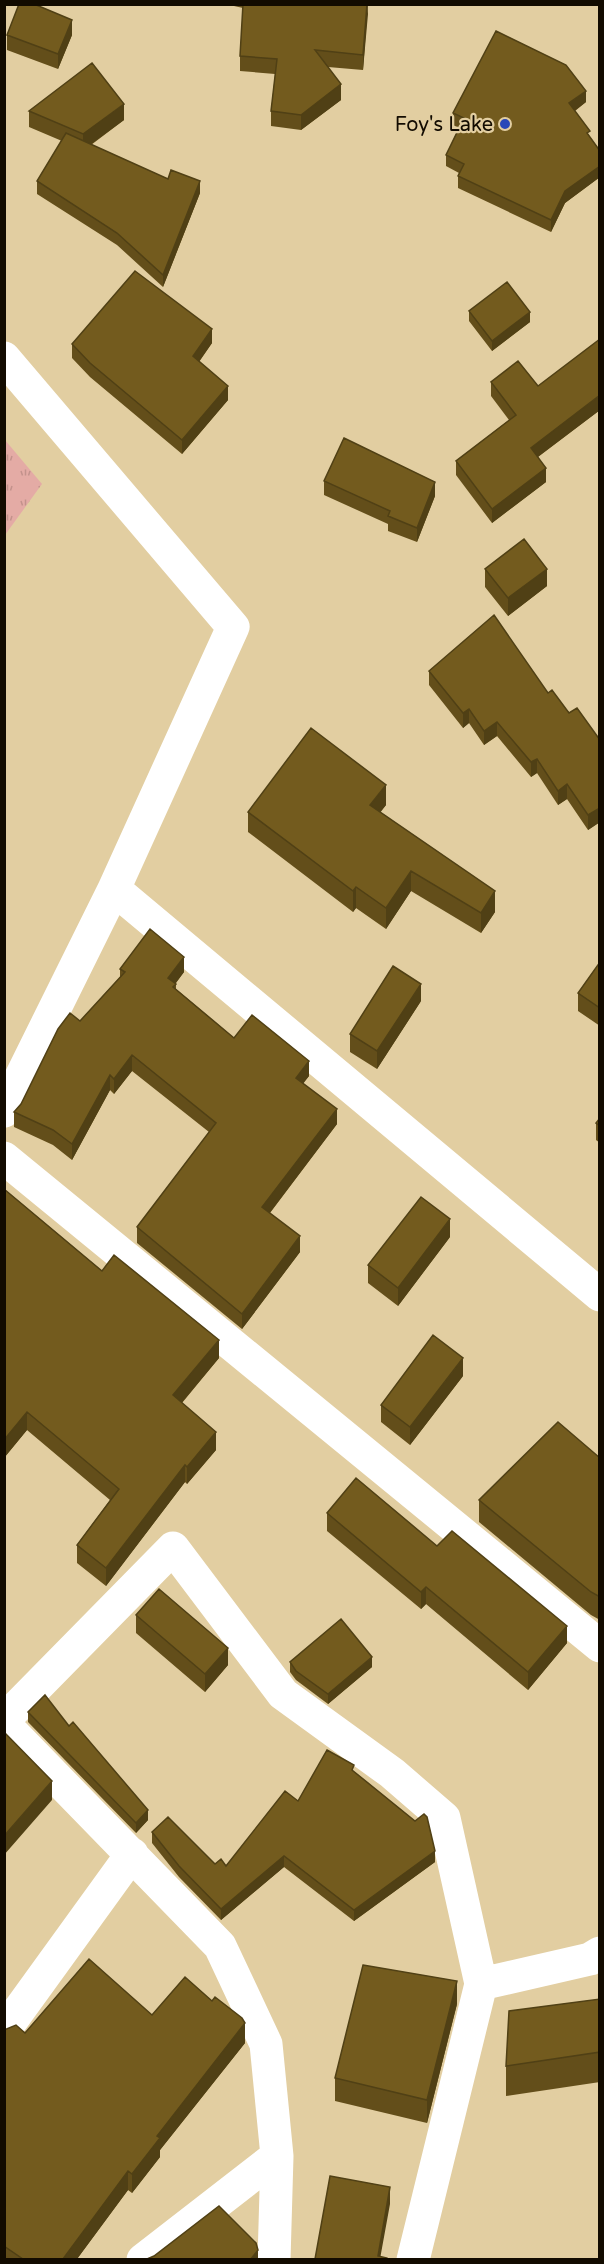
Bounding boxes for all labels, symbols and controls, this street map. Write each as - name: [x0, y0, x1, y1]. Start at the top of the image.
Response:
- place label: Foy's Lake: [395, 113, 493, 137]
- marker: Foy's Lake: [498, 117, 512, 131]

